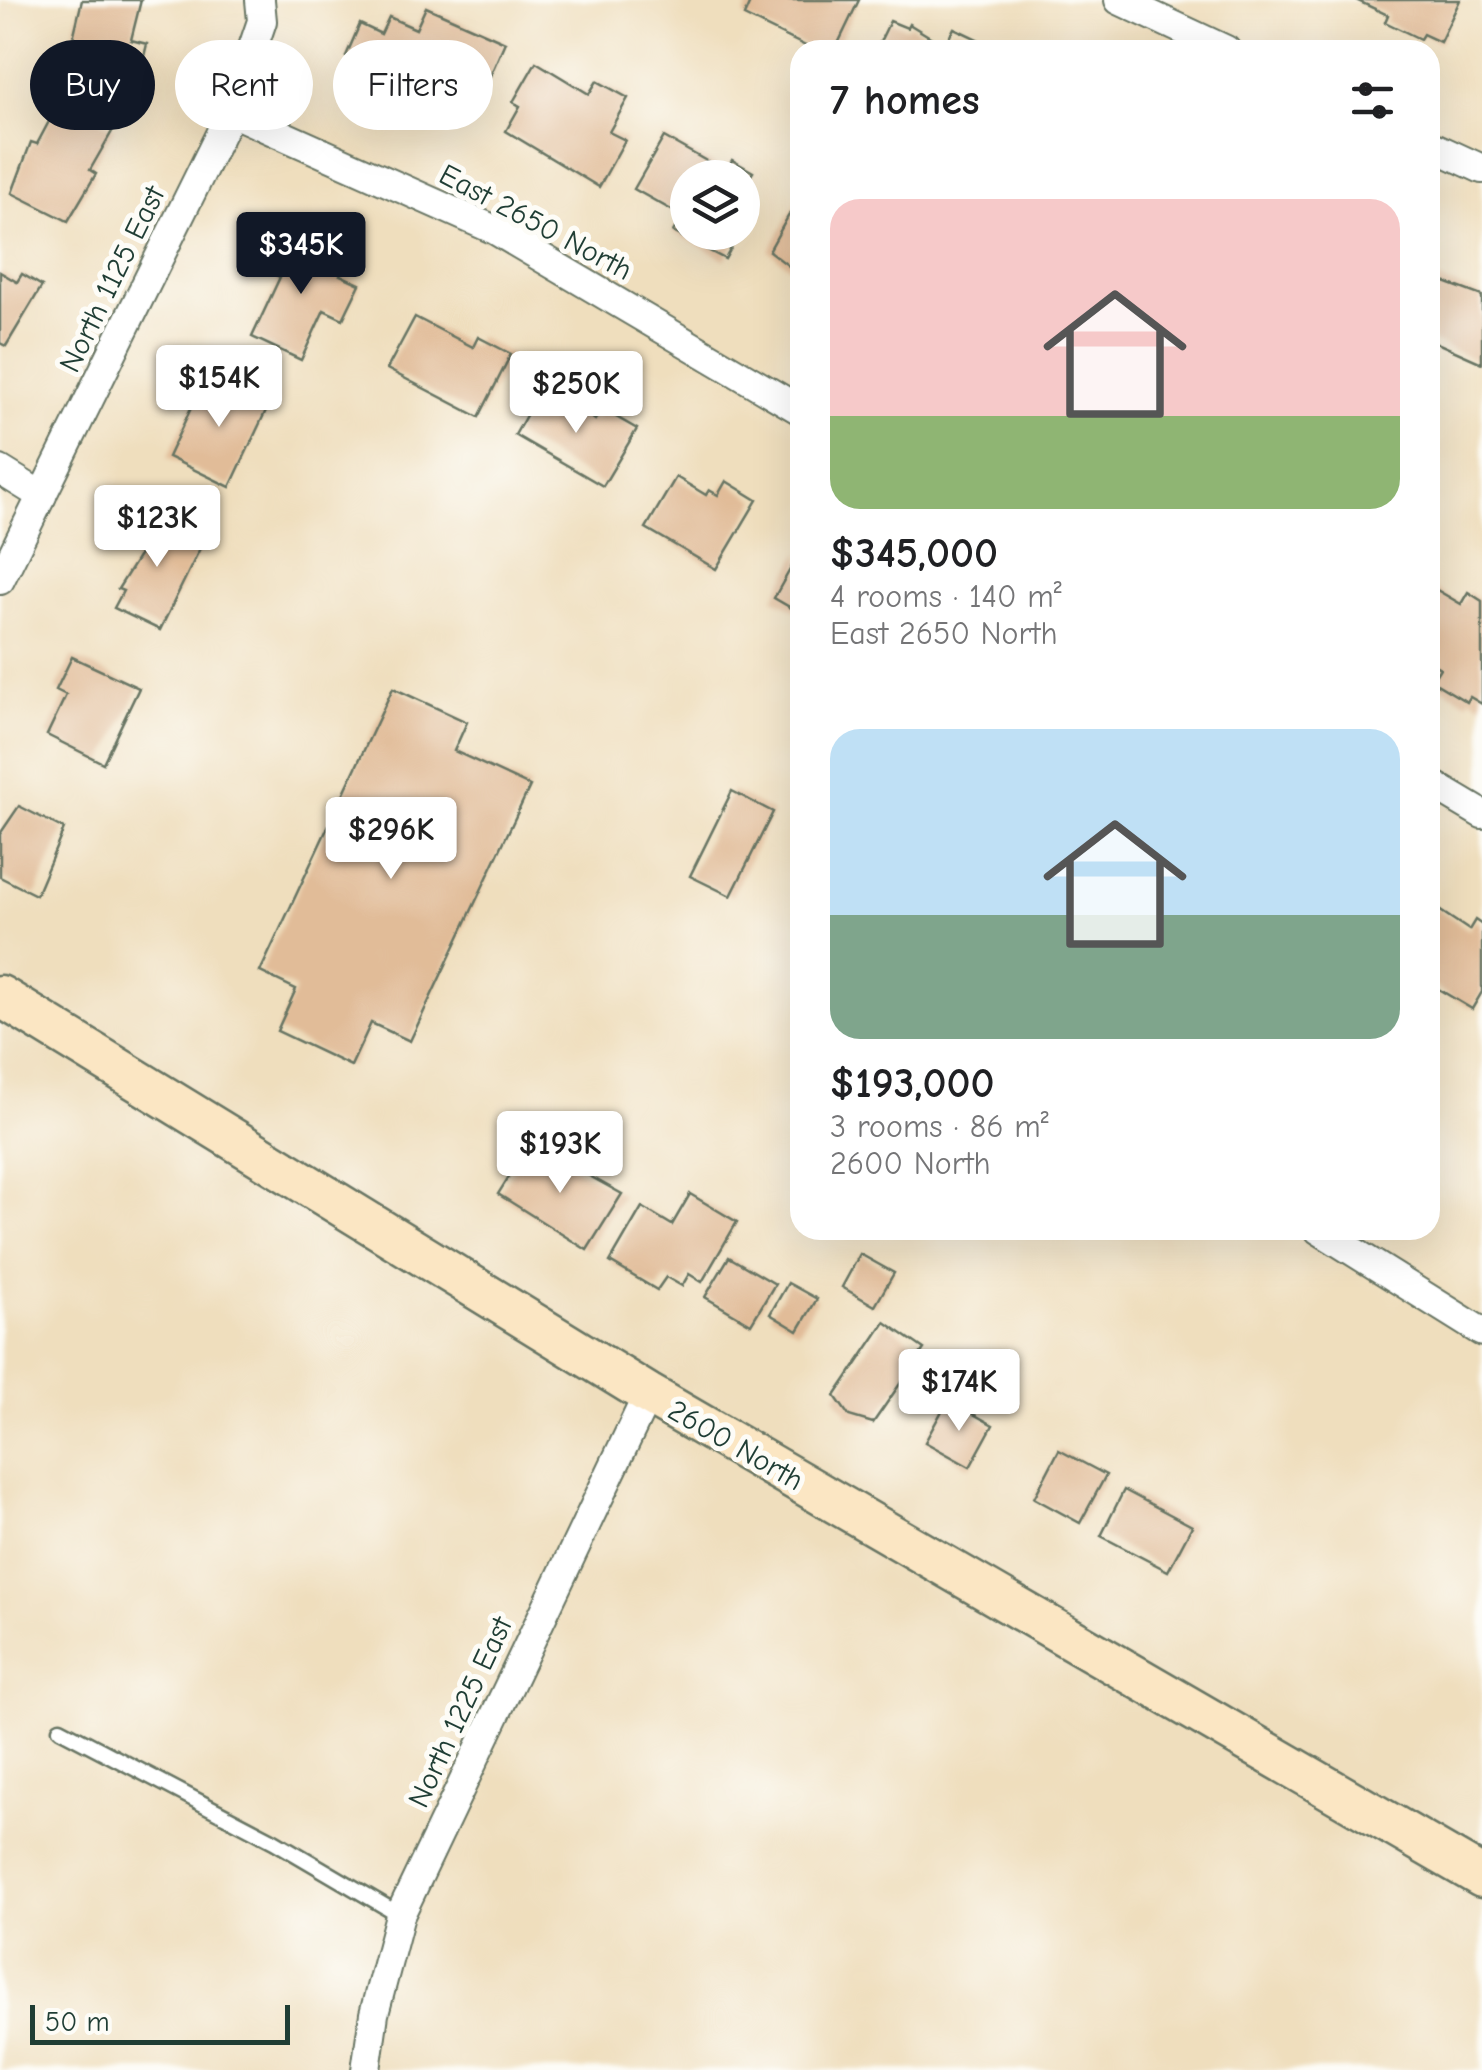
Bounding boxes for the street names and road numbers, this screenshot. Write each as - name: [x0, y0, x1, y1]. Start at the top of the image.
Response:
- street label: East 2650 North: [433, 157, 638, 288]
- street label: North 1125 East: [52, 179, 173, 378]
- street label: 2600 North: [662, 1393, 810, 1498]
- street label: North 1225 East: [401, 1610, 521, 1813]

